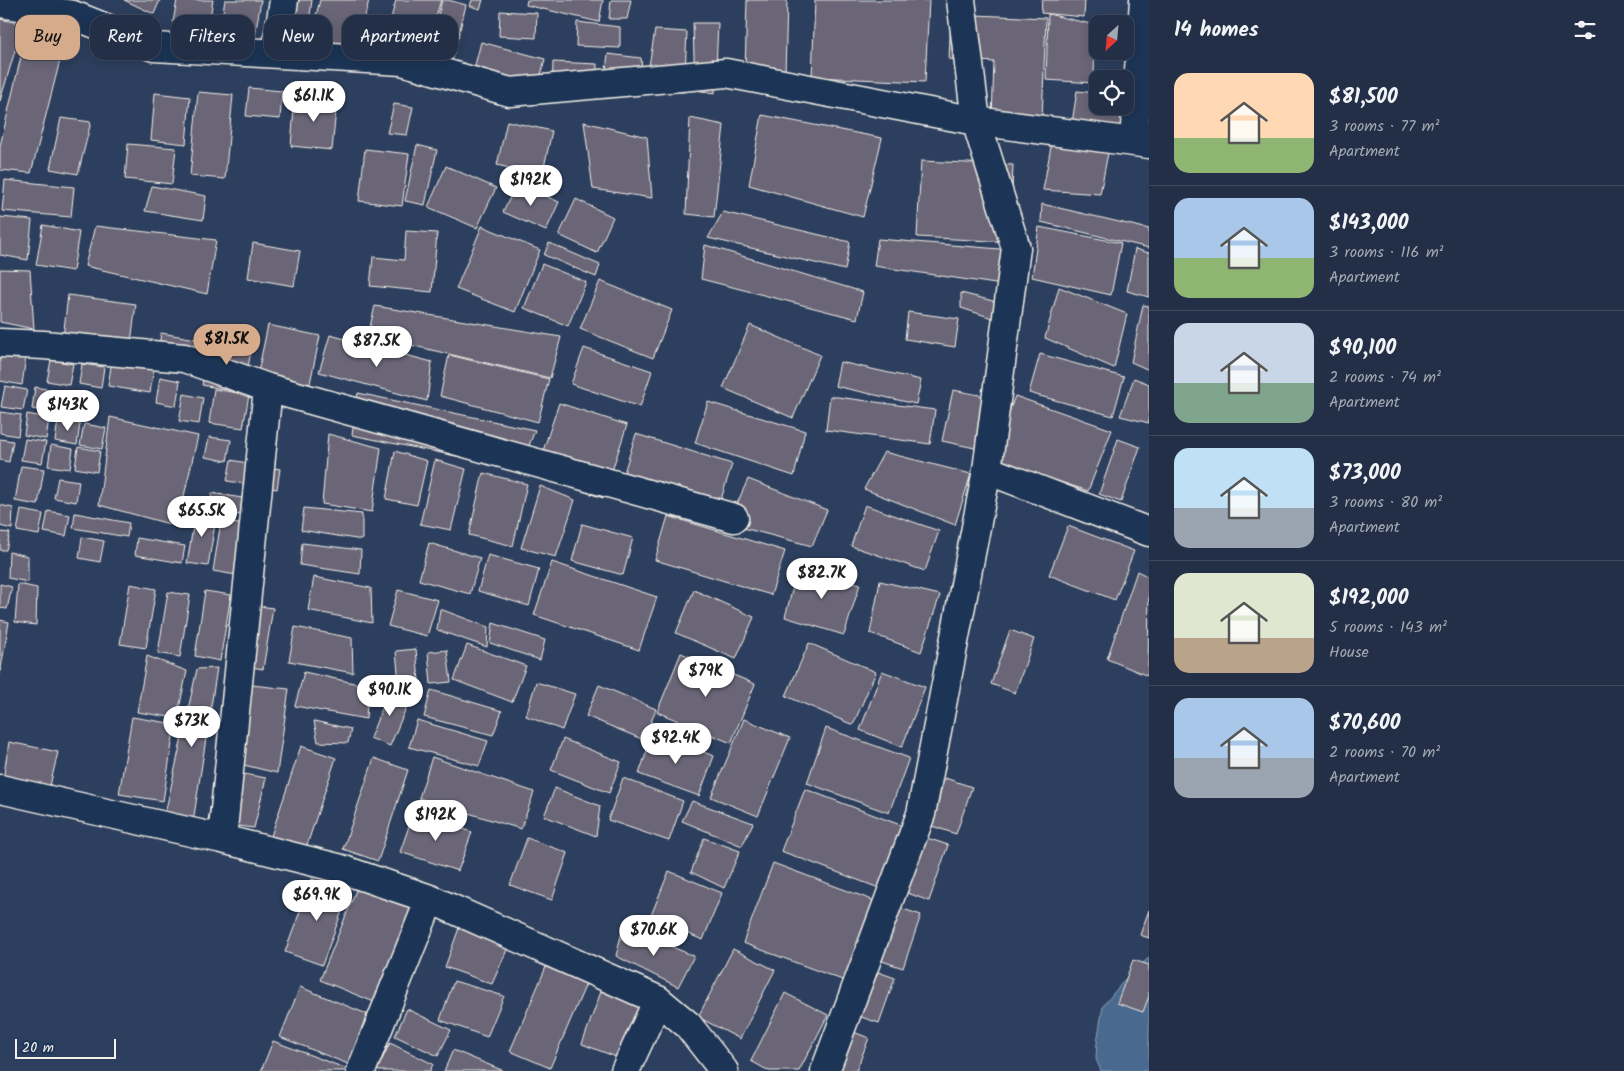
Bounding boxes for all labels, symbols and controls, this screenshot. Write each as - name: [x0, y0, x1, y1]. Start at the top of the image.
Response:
- text: 14 homes: [1174, 14, 1259, 47]
- chip: Buy: [15, 15, 80, 60]
- chip: Rent: [90, 15, 161, 60]
- chip: Filters: [171, 15, 254, 60]
- chip: New: [264, 15, 332, 60]
- chip: Apartment: [342, 15, 458, 60]
- north arrow: [1089, 15, 1134, 60]
- map controls: [1089, 15, 1134, 115]
- icon: filters: [1571, 16, 1599, 44]
- button: locate: [1089, 70, 1134, 115]
- pin: $61.1K: [273, 80, 355, 123]
- text: $81,500: [1329, 81, 1398, 114]
- text: $61.1K: [293, 84, 335, 109]
- icon: home: [1214, 93, 1274, 153]
- text: 3 rooms · 77 m²: [1329, 114, 1439, 139]
- text: Apartment: [1329, 139, 1400, 164]
- pin: $192K: [496, 164, 566, 207]
- text: $192K: [510, 168, 552, 193]
- text: $143,000: [1329, 207, 1409, 240]
- icon: home: [1214, 218, 1274, 278]
- text: 3 rooms · 116 m²: [1329, 240, 1444, 265]
- text: Apartment: [1329, 265, 1400, 290]
- pin: $81.5K: [186, 324, 268, 366]
- pin: $87.5K: [336, 326, 418, 368]
- text: $81.5K: [204, 327, 250, 352]
- text: $87.5K: [353, 329, 401, 354]
- text: $90,100: [1329, 332, 1396, 365]
- icon: home: [1214, 343, 1274, 403]
- text: 2 rooms · 74 m²: [1329, 365, 1441, 390]
- pin: $143K: [33, 390, 103, 432]
- text: Apartment: [1329, 390, 1400, 415]
- text: $143K: [47, 393, 89, 418]
- text: $73,000: [1329, 457, 1401, 490]
- icon: home: [1214, 468, 1274, 528]
- text: 3 rooms · 80 m²: [1329, 490, 1442, 515]
- pin: $65.5K: [161, 496, 243, 538]
- text: $65.5K: [178, 499, 226, 524]
- text: Apartment: [1329, 515, 1400, 540]
- pin: $82.7K: [781, 558, 863, 600]
- text: $82.7K: [797, 561, 847, 586]
- text: $192,000: [1329, 582, 1408, 615]
- icon: home: [1214, 593, 1274, 653]
- text: 5 rooms · 143 m²: [1329, 615, 1447, 640]
- text: House: [1329, 640, 1369, 665]
- pin: $79K: [676, 656, 736, 698]
- text: $79K: [689, 659, 723, 684]
- pin: $90.1K: [349, 674, 431, 717]
- text: $90.1K: [368, 678, 412, 703]
- pin: $73K: [162, 706, 222, 748]
- text: $70,600: [1329, 707, 1401, 740]
- text: $73K: [174, 709, 210, 734]
- icon: home: [1214, 718, 1274, 778]
- pin: $92.4K: [635, 722, 717, 765]
- text: $92.4K: [651, 726, 701, 751]
- text: 2 rooms · 70 m²: [1329, 740, 1440, 765]
- text: Apartment: [1329, 765, 1400, 790]
- pin: $192K: [401, 800, 471, 842]
- text: $192K: [415, 803, 457, 828]
- pin: $69.9K: [276, 880, 358, 922]
- text: $69.9K: [293, 883, 341, 908]
- pin: $70.6K: [613, 914, 695, 957]
- text: $70.6K: [630, 918, 678, 943]
- scale bar: [15, 1036, 116, 1059]
- text: 20 m: [22, 1037, 54, 1059]

